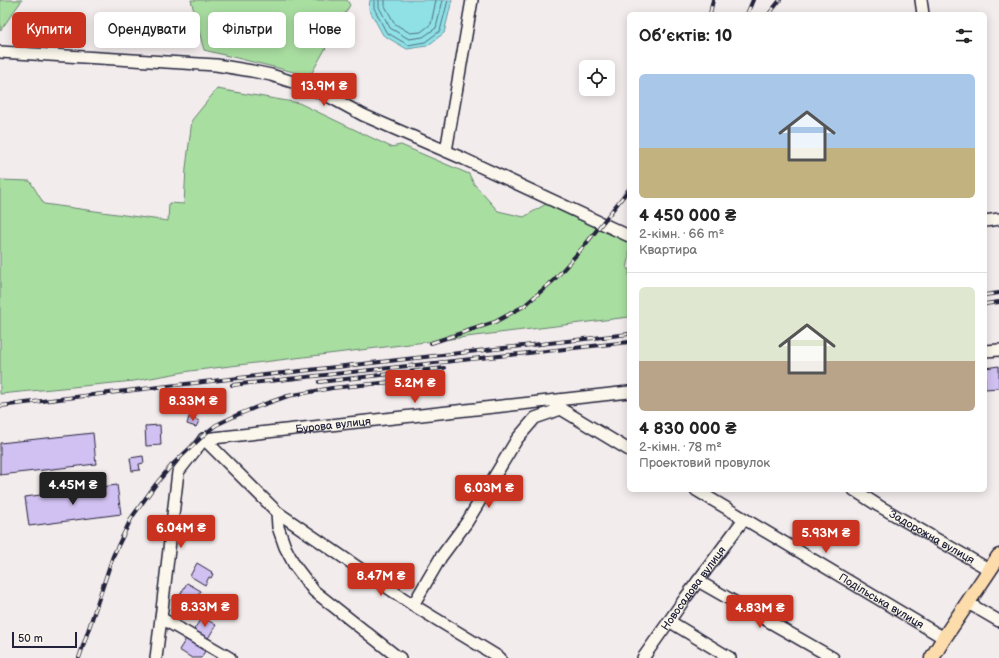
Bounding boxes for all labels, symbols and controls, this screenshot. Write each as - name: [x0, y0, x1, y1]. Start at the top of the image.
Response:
- chip: Купити: [12, 12, 86, 48]
- chip: Орендувати: [94, 12, 200, 48]
- chip: Фільтри: [208, 12, 286, 48]
- chip: Нове: [294, 12, 355, 48]
- icon: filters: [953, 25, 975, 47]
- text: Об’єктів: 10: [639, 26, 732, 46]
- map controls: [579, 60, 615, 96]
- button: locate: [579, 60, 615, 96]
- pin: 13.9M ₴: [287, 73, 361, 107]
- text: 13.9M ₴: [301, 78, 347, 94]
- icon: home: [771, 100, 843, 172]
- text: 4 450 000 ₴: [639, 206, 736, 226]
- text: 2-кімн. · 66 m²: [639, 226, 724, 242]
- text: Квартира: [639, 242, 697, 258]
- icon: home: [771, 313, 843, 385]
- pin: 5.2M ₴: [382, 370, 448, 404]
- text: 5.2M ₴: [394, 375, 436, 391]
- pin: 8.33M ₴: [156, 388, 230, 422]
- text: 8.33M ₴: [168, 393, 218, 409]
- street label: Бурова вулиця: [295, 414, 372, 435]
- text: 4 830 000 ₴: [639, 419, 737, 439]
- text: 2-кімн. · 78 m²: [639, 439, 722, 455]
- text: Проектовий провулок: [639, 455, 770, 471]
- pin: 4.45M ₴: [36, 472, 110, 506]
- pin: 6.03M ₴: [452, 475, 526, 509]
- text: 4.45M ₴: [48, 477, 98, 493]
- text: 6.03M ₴: [464, 480, 514, 496]
- street label: Задорожна вулиця: [887, 507, 977, 566]
- pin: 6.04M ₴: [144, 515, 218, 549]
- text: 6.04M ₴: [156, 520, 206, 536]
- pin: 5.93M ₴: [789, 520, 863, 554]
- text: 5.93M ₴: [802, 525, 850, 541]
- street label: Новосадова вулиця: [658, 544, 728, 633]
- pin: 8.47M ₴: [344, 563, 418, 597]
- text: 8.47M ₴: [357, 568, 405, 584]
- street label: Подільська вулиця: [837, 570, 926, 631]
- pin: 8.33M ₴: [168, 594, 242, 628]
- pin: 4.83M ₴: [723, 595, 797, 629]
- text: 8.33M ₴: [180, 599, 230, 615]
- text: 4.83M ₴: [735, 600, 785, 616]
- scale bar: [12, 630, 77, 649]
- text: 50 m: [18, 632, 43, 645]

